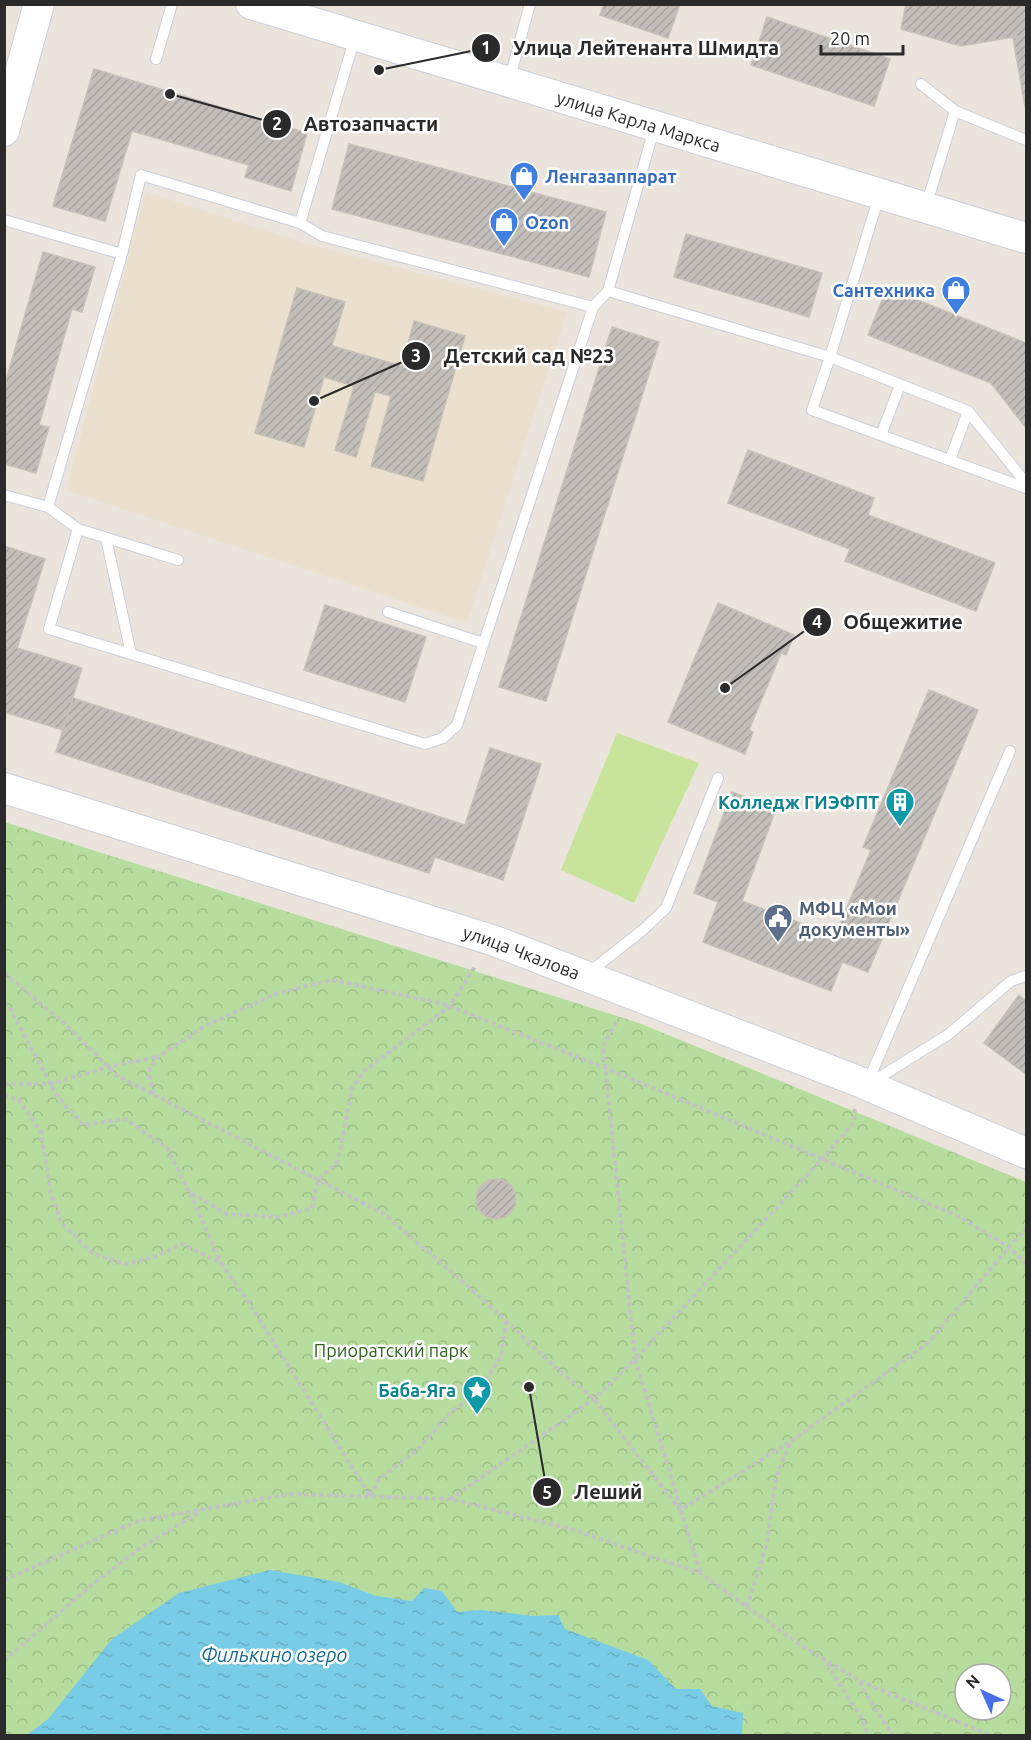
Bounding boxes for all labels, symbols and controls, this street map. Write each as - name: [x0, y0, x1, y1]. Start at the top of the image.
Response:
- scale bar: [821, 18, 904, 56]
- text: 20 m: [830, 28, 870, 48]
- callout: Улица Лейтенанта Шмидта: [471, 29, 791, 67]
- text: Улица Лейтенанта Шмидта: [513, 36, 779, 59]
- text: 1: [481, 37, 491, 57]
- street label: улица Карла Маркса: [554, 87, 723, 155]
- callout: Автозапчасти: [262, 105, 451, 143]
- text: Автозапчасти: [304, 112, 438, 135]
- text: 2: [272, 113, 282, 133]
- shop icon: Ленгазаппарат: [508, 160, 540, 202]
- place label: Ленгазаппарат: [545, 166, 677, 186]
- shop icon: Ozon: [488, 206, 520, 248]
- place label: Ozon: [525, 212, 569, 232]
- shop icon: Сантехника: [940, 274, 972, 316]
- place label: Сантехника: [832, 280, 935, 300]
- callout: Детский сад №23: [401, 337, 626, 375]
- text: Детский сад №23: [443, 344, 615, 367]
- text: 3: [411, 345, 421, 365]
- callout: Общежитие: [802, 603, 975, 641]
- text: Общежитие: [843, 610, 963, 633]
- text: 4: [812, 611, 822, 631]
- building icon: Колледж ГИЭФПТ: [884, 786, 916, 828]
- place label: Колледж ГИЭФПТ: [718, 792, 879, 812]
- place label: МФЦ «Мои документы»: [799, 898, 910, 939]
- public building icon: МФЦ «Мои документы»: [762, 902, 794, 944]
- street label: улица Чкалова: [461, 922, 583, 983]
- park label: Приоратский парк: [314, 1340, 468, 1360]
- place icon: Баба-Яга: [461, 1374, 493, 1416]
- place label: Баба-Яга: [378, 1380, 456, 1400]
- callout: Леший: [532, 1473, 654, 1511]
- text: Леший: [574, 1480, 642, 1503]
- text: 5: [542, 1482, 552, 1502]
- water label: Филькино озеро: [201, 1643, 348, 1666]
- north arrow: [953, 1662, 1013, 1722]
- text: N: [962, 1671, 983, 1692]

